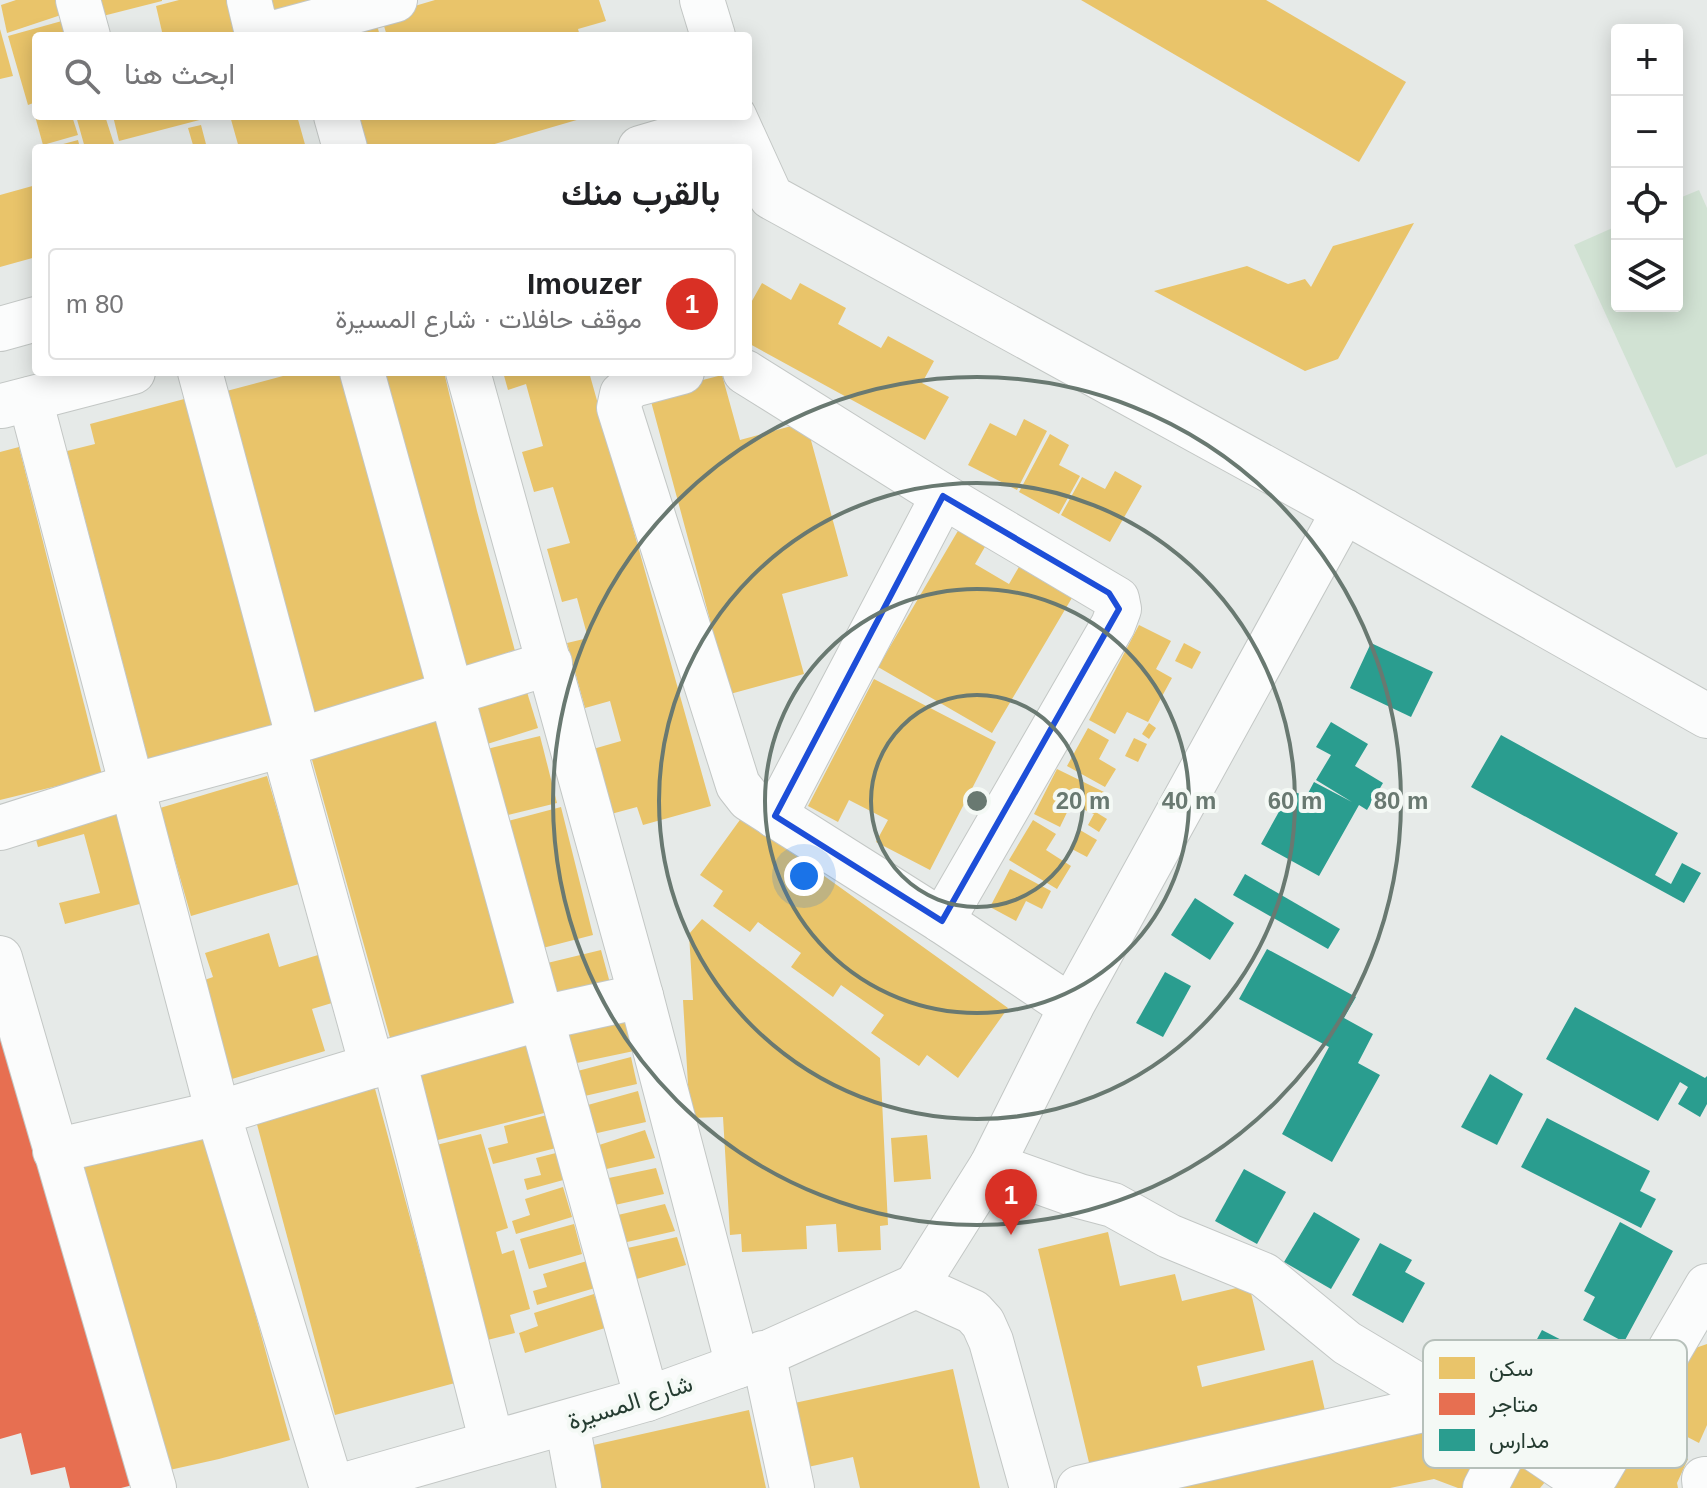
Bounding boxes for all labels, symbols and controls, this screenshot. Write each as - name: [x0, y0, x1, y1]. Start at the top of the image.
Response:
- map controls: [1611, 24, 1683, 312]
- button: +: [1611, 24, 1683, 96]
- search box: [32, 32, 752, 120]
- icon: search: [60, 54, 104, 98]
- text: ابحث هنا: [124, 57, 235, 90]
- button: −: [1611, 96, 1683, 168]
- button: locate: [1611, 168, 1683, 240]
- text: بالقرب منك: [561, 174, 720, 212]
- button: layers: [1611, 240, 1683, 312]
- text: Imouzer: [527, 267, 642, 300]
- text: 80 m: [66, 289, 124, 319]
- text: 1: [685, 289, 699, 319]
- text: موقف حافلات · شارع المسيرة: [335, 304, 642, 334]
- centre of rings: [963, 787, 991, 815]
- text: 20 m: [1056, 787, 1110, 814]
- text: 40 m: [1162, 787, 1216, 814]
- text: 60 m: [1268, 787, 1322, 814]
- text: 80 m: [1374, 787, 1428, 814]
- your location: [784, 856, 824, 896]
- pin: 1: [985, 1169, 1037, 1235]
- legend: [1423, 1340, 1687, 1468]
- text: سكن: [1489, 1356, 1533, 1382]
- street label: شارع المسيرة: [564, 1369, 697, 1438]
- text: متاجر: [1488, 1392, 1538, 1418]
- text: مدارس: [1489, 1428, 1549, 1454]

